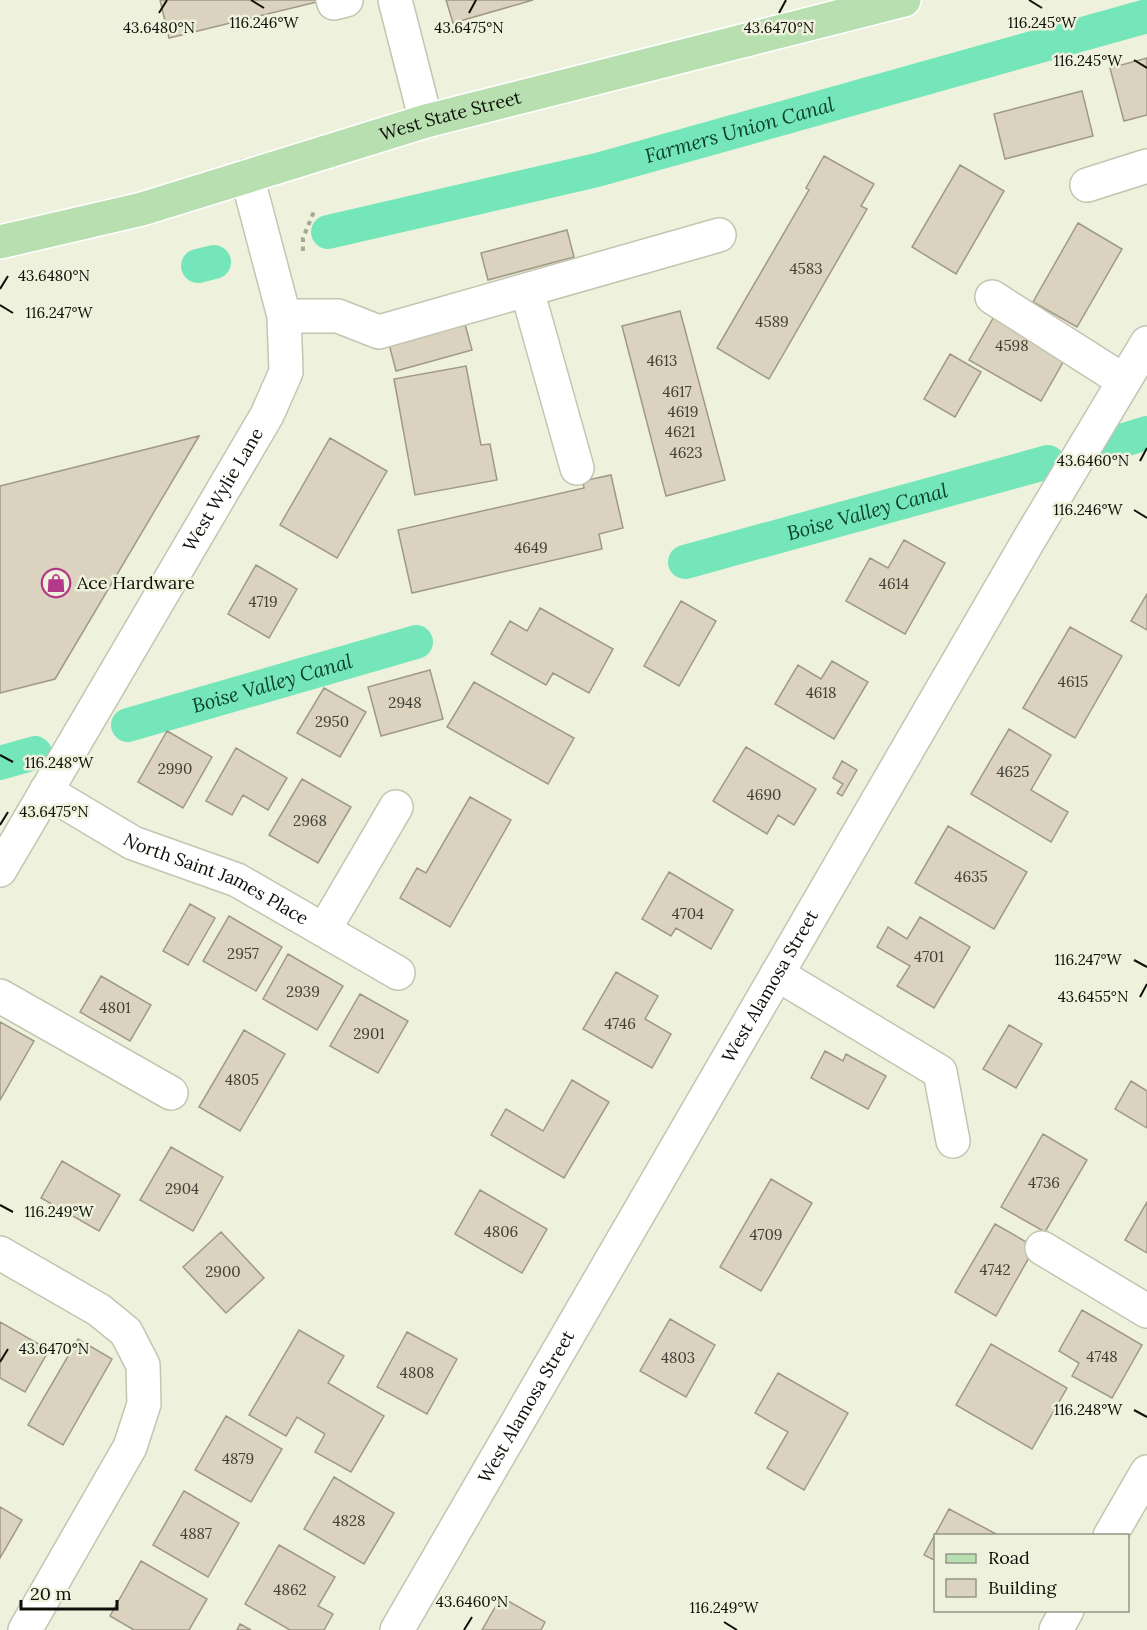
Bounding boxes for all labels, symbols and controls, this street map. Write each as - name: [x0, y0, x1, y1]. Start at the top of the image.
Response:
- text: 116.246°W: [230, 13, 299, 32]
- text: 116.245°W: [1008, 13, 1077, 32]
- text: 43.6480°N: [123, 18, 195, 37]
- text: 43.6475°N: [434, 18, 504, 37]
- text: 43.6470°N: [744, 18, 814, 37]
- text: 116.245°W: [1054, 51, 1123, 70]
- street label: West State Street: [377, 85, 524, 146]
- water label: Farmers Union Canal: [642, 91, 837, 168]
- house number: 4583: [789, 259, 823, 278]
- text: 43.6480°N: [18, 266, 90, 285]
- text: 116.247°W: [25, 303, 94, 322]
- house number: 4589: [755, 312, 789, 331]
- house number: 4598: [995, 336, 1029, 355]
- house number: 4613: [647, 351, 677, 370]
- house number: 4617: [662, 382, 692, 401]
- house number: 4619: [668, 402, 698, 421]
- house number: 4621: [665, 422, 695, 441]
- street label: West Wylie Lane: [178, 423, 268, 555]
- house number: 4623: [670, 443, 703, 462]
- text: 43.6460°N: [1057, 451, 1129, 470]
- water label: Boise Valley Canal: [784, 477, 951, 545]
- text: 116.246°W: [1054, 500, 1123, 519]
- house number: 4649: [514, 538, 548, 557]
- shop icon: Ace Hardware: [40, 567, 72, 599]
- place label: Ace Hardware: [76, 571, 195, 594]
- house number: 4614: [879, 574, 909, 593]
- house number: 4719: [248, 592, 278, 611]
- water label: Boise Valley Canal: [189, 648, 355, 718]
- house number: 4615: [1058, 672, 1088, 691]
- house number: 4618: [806, 683, 836, 702]
- house number: 2948: [388, 693, 422, 712]
- house number: 2950: [315, 712, 349, 731]
- text: 116.248°W: [25, 753, 94, 772]
- house number: 2990: [158, 759, 192, 778]
- house number: 4625: [996, 762, 1030, 781]
- house number: 4690: [747, 785, 781, 804]
- text: 43.6475°N: [19, 802, 89, 821]
- house number: 2968: [293, 811, 327, 830]
- street label: North Saint James Place: [119, 828, 313, 930]
- house number: 4635: [954, 867, 988, 886]
- house number: 4704: [672, 904, 704, 923]
- street label: West Alamosa Street: [716, 906, 823, 1066]
- house number: 2957: [227, 944, 259, 963]
- house number: 4701: [914, 947, 944, 966]
- text: 116.247°W: [1054, 950, 1123, 969]
- house number: 2939: [286, 982, 320, 1001]
- text: 43.6455°N: [1058, 987, 1128, 1006]
- house number: 4801: [99, 998, 131, 1017]
- house number: 4746: [604, 1014, 636, 1033]
- house number: 2901: [353, 1024, 385, 1043]
- house number: 4805: [225, 1070, 259, 1089]
- house number: 4736: [1028, 1173, 1060, 1192]
- house number: 2904: [165, 1179, 199, 1198]
- text: 116.249°W: [25, 1202, 94, 1221]
- house number: 4806: [484, 1222, 518, 1241]
- house number: 4709: [749, 1225, 783, 1244]
- house number: 4742: [979, 1260, 1011, 1279]
- house number: 2900: [205, 1262, 241, 1281]
- street label: West Alamosa Street: [473, 1326, 579, 1487]
- text: 43.6470°N: [19, 1339, 89, 1358]
- house number: 4748: [1086, 1347, 1118, 1366]
- house number: 4803: [661, 1348, 695, 1367]
- house number: 4808: [400, 1363, 434, 1382]
- text: 116.248°W: [1054, 1400, 1123, 1419]
- house number: 4879: [222, 1449, 254, 1468]
- house number: 4828: [332, 1511, 366, 1530]
- house number: 4887: [180, 1524, 212, 1543]
- legend: [934, 1534, 1129, 1612]
- text: Road: [988, 1546, 1030, 1569]
- scale bar: [21, 1573, 117, 1611]
- text: Building: [988, 1576, 1058, 1599]
- house number: 4862: [273, 1580, 307, 1599]
- text: 20 m: [30, 1582, 72, 1605]
- text: 43.6460°N: [436, 1592, 508, 1611]
- text: 116.249°W: [690, 1598, 759, 1617]

